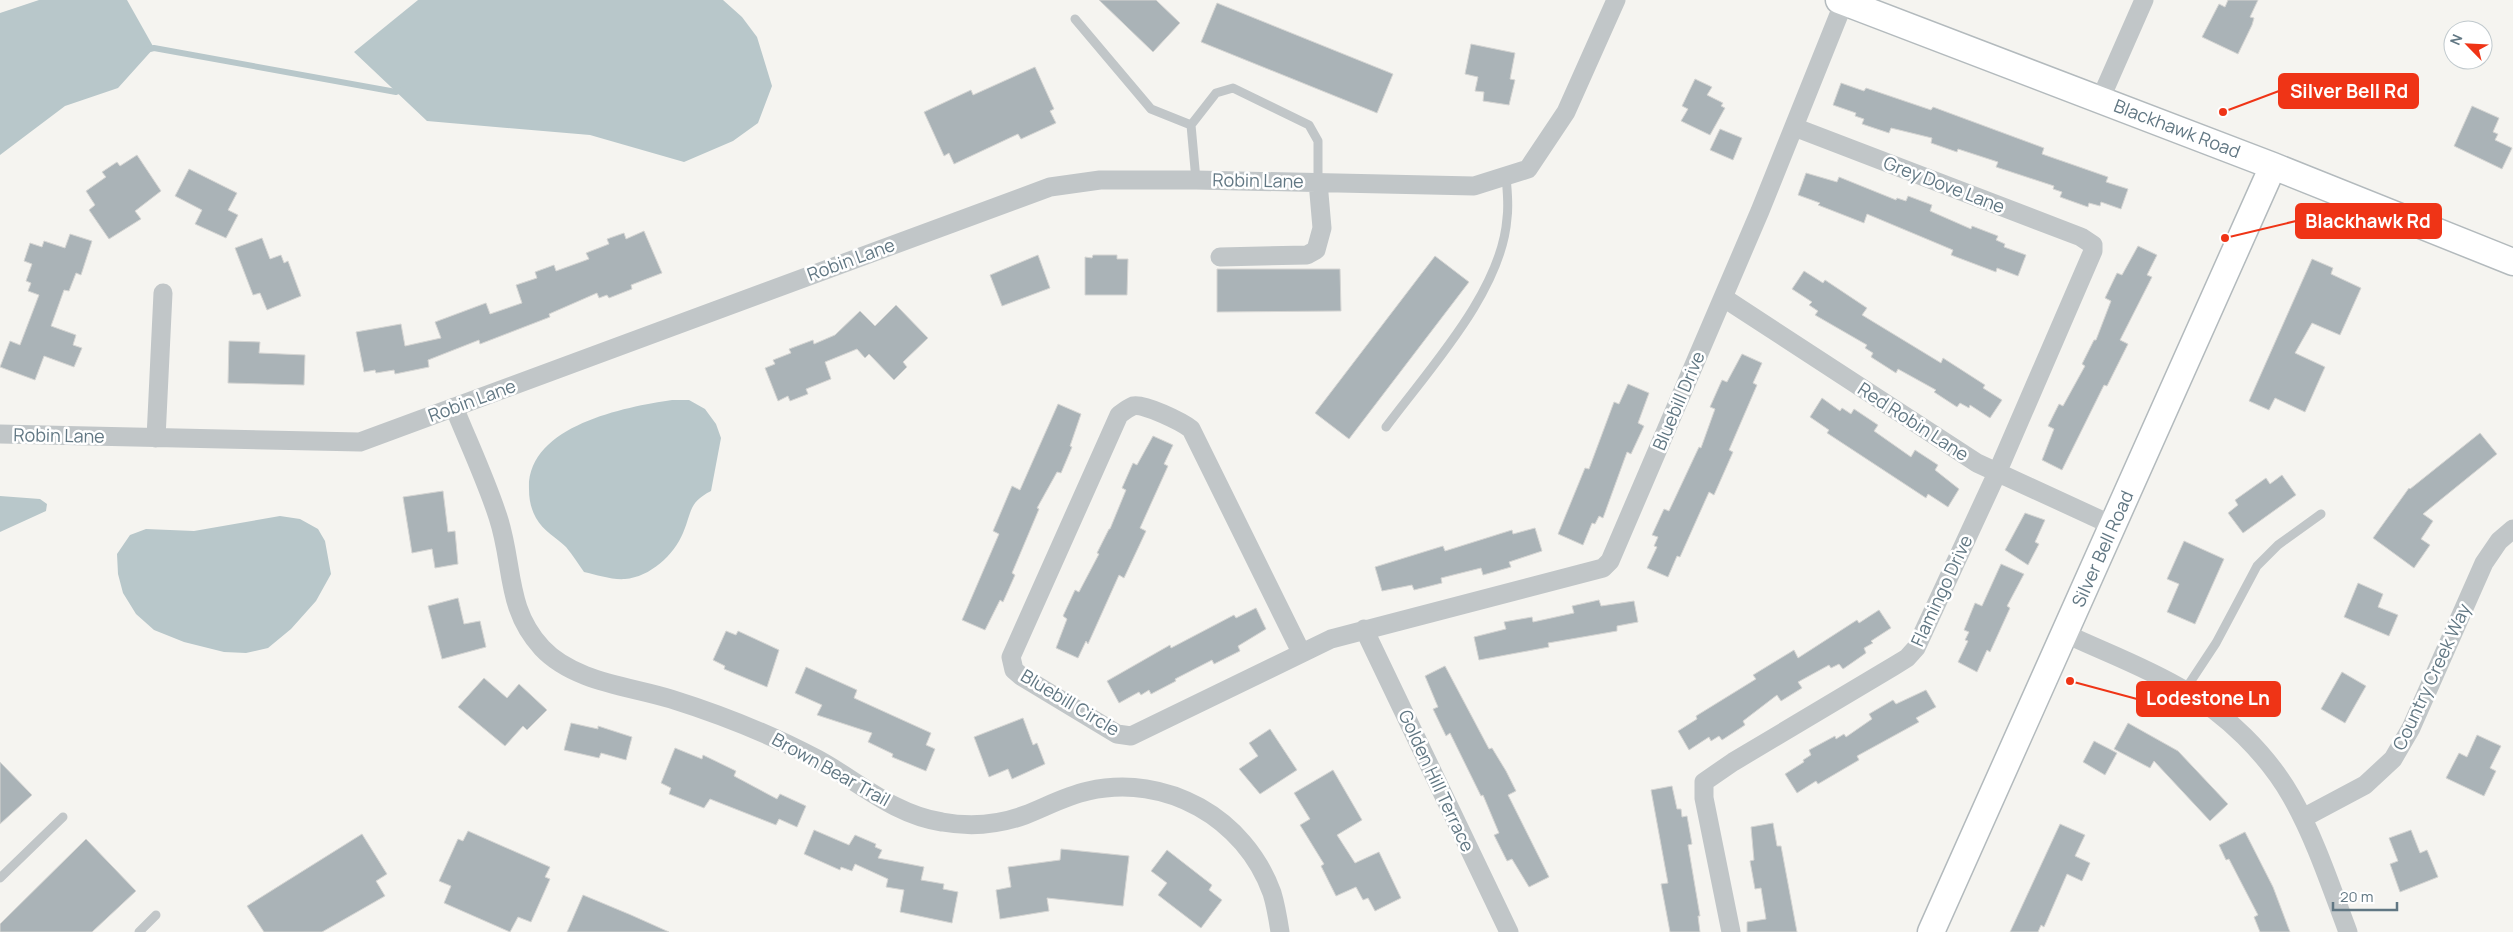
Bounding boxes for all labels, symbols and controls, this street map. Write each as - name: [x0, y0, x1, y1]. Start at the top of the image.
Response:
- north arrow: [2443, 20, 2493, 70]
- text: N: [2445, 31, 2466, 48]
- callout: Silver Bell Rd: [2279, 74, 2418, 108]
- text: Silver Bell Rd: [2290, 78, 2408, 104]
- street label: Blackhawk Road: [2111, 93, 2244, 163]
- street label: Grey Dove Lane: [1880, 150, 2008, 218]
- street label: Robin Lane: [1212, 167, 1304, 193]
- callout: Blackhawk Rd: [2296, 204, 2441, 238]
- text: Blackhawk Rd: [2305, 208, 2431, 234]
- street label: Robin Lane: [804, 232, 898, 286]
- street label: Bluebill Drive: [1646, 347, 1710, 454]
- street label: Robin Lane: [425, 373, 519, 427]
- street label: Red Robin Lane: [1853, 376, 1974, 466]
- street label: Robin Lane: [13, 422, 105, 448]
- street label: Silver Bell Road: [2066, 487, 2138, 611]
- street label: Flamingo Drive: [1905, 531, 1977, 650]
- street label: Country Creek Way: [2387, 599, 2476, 754]
- street label: Bluebill Circle: [1017, 663, 1124, 741]
- callout: Lodestone Ln: [2137, 682, 2280, 716]
- text: Lodestone Ln: [2146, 685, 2270, 711]
- street label: Golden Hill Terrace: [1394, 706, 1480, 855]
- street label: Brown Bear Trail: [768, 727, 895, 812]
- scale bar: [2333, 880, 2397, 912]
- text: 20 m: [2340, 886, 2373, 907]

